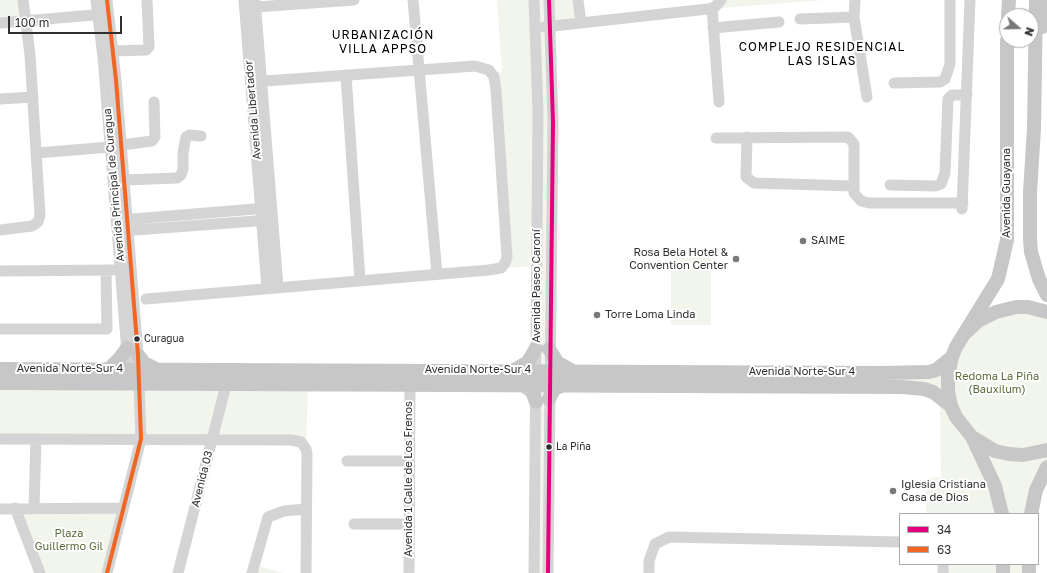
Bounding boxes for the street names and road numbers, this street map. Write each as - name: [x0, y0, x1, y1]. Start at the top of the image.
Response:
- street label: Avenida Libertador: [242, 60, 264, 160]
- street label: Avenida Principal de Curagua: [101, 108, 127, 262]
- street label: Avenida Guayana: [1000, 148, 1014, 238]
- street label: Avenida Paseo Caroní: [530, 229, 544, 343]
- street label: Avenida Norte-Sur 4: [17, 362, 123, 376]
- street label: Avenida Norte-Sur 4: [425, 363, 531, 377]
- street label: Avenida Norte-Sur 4: [749, 365, 855, 379]
- street label: Avenida 1 Calle de Los Frenos: [402, 401, 416, 557]
- street label: Avenida 03: [189, 449, 215, 509]

